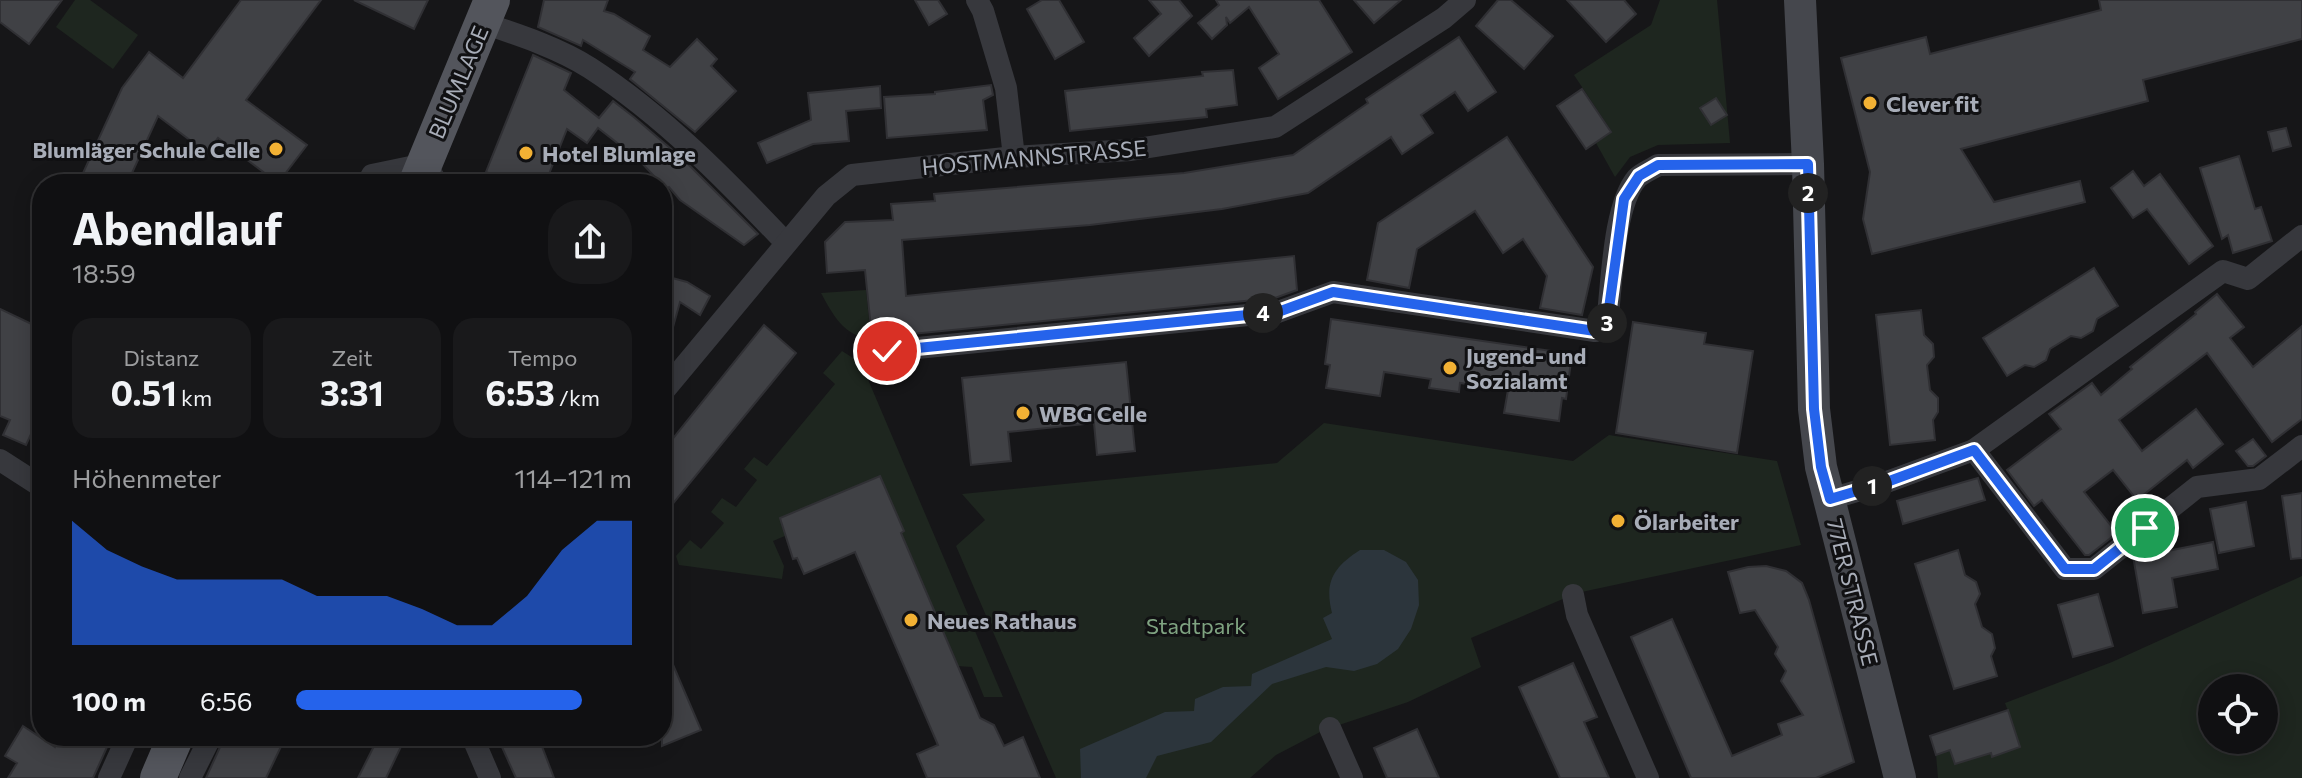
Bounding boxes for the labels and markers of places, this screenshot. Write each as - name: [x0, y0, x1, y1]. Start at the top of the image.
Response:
- place label: Clever fit: [1886, 90, 1979, 117]
- marker: Clever fit: [1861, 94, 1879, 112]
- place label: Blumläger Schule Celle: [32, 136, 260, 163]
- marker: Blumläger Schule Celle: [267, 140, 285, 158]
- place label: Hotel Blumlage: [542, 140, 696, 167]
- marker: Hotel Blumlage: [517, 144, 535, 162]
- pin: 2: [1788, 173, 1828, 213]
- pin: 4: [1243, 293, 1283, 333]
- pin: 3: [1587, 303, 1627, 343]
- pin: [853, 317, 921, 385]
- place label: Jugend- und Sozialamt: [1466, 342, 1586, 394]
- marker: Jugend- und Sozialamt: [1441, 359, 1459, 377]
- place label: WBG Celle: [1039, 400, 1147, 427]
- marker: WBG Celle: [1014, 404, 1032, 422]
- pin: 1: [1852, 466, 1892, 506]
- pin: [2111, 494, 2179, 562]
- place label: Ölarbeiter: [1634, 508, 1739, 535]
- marker: Ölarbeiter: [1609, 512, 1627, 530]
- place label: Neues Rathaus: [927, 607, 1077, 634]
- marker: Neues Rathaus: [902, 611, 920, 629]

